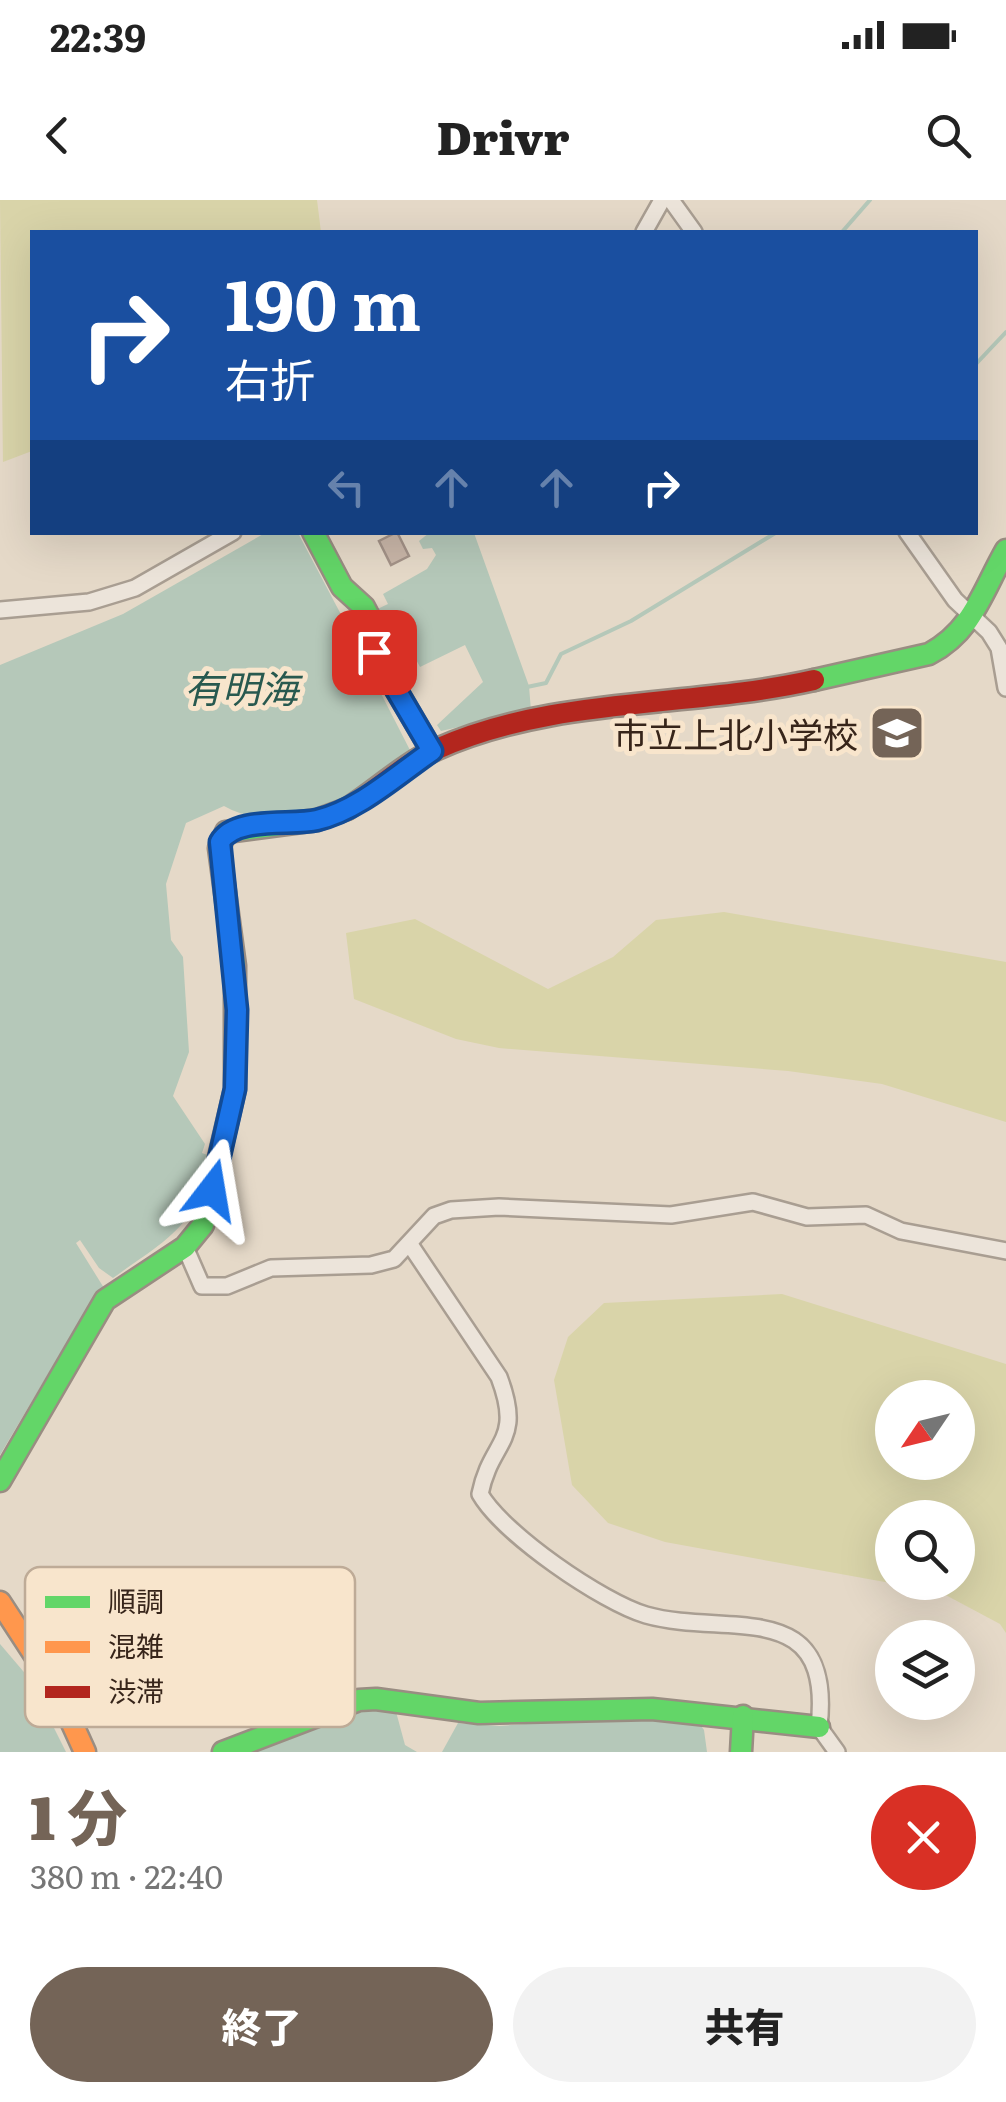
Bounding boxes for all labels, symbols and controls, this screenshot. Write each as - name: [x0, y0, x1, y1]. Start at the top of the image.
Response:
- text: 22:39: [50, 7, 146, 64]
- text: Drivr: [437, 102, 569, 169]
- icon: back: [30, 108, 85, 163]
- icon: search: [921, 108, 976, 163]
- text: 190 m: [225, 249, 421, 353]
- icon: right: [60, 270, 190, 400]
- text: 右折: [225, 344, 315, 411]
- icon: left: [319, 460, 374, 515]
- icon: ahead: [424, 460, 479, 515]
- icon: ahead: [529, 460, 584, 515]
- icon: right: [634, 460, 689, 515]
- pin: [332, 610, 417, 695]
- icon: arrive: [347, 625, 402, 680]
- water label: 有明海: [184, 658, 303, 715]
- school or university icon: 市立上北小学校: [867, 703, 927, 763]
- place label: 市立上北小学校: [613, 707, 858, 759]
- position arrow: [160, 1138, 264, 1242]
- north arrow: [875, 1380, 975, 1480]
- map controls: [875, 1380, 975, 1720]
- button: search: [875, 1500, 975, 1600]
- legend: [25, 1567, 355, 1727]
- text: 順調: [108, 1579, 164, 1621]
- button: layers: [875, 1620, 975, 1720]
- text: 混雑: [108, 1624, 164, 1666]
- text: 渋滞: [108, 1669, 164, 1711]
- text: 1 分: [30, 1769, 127, 1858]
- button: close: [871, 1785, 976, 1890]
- text: 380 m · 22:40: [30, 1851, 223, 1899]
- button: 終了: [30, 1967, 493, 2082]
- button: 共有: [513, 1967, 976, 2082]

